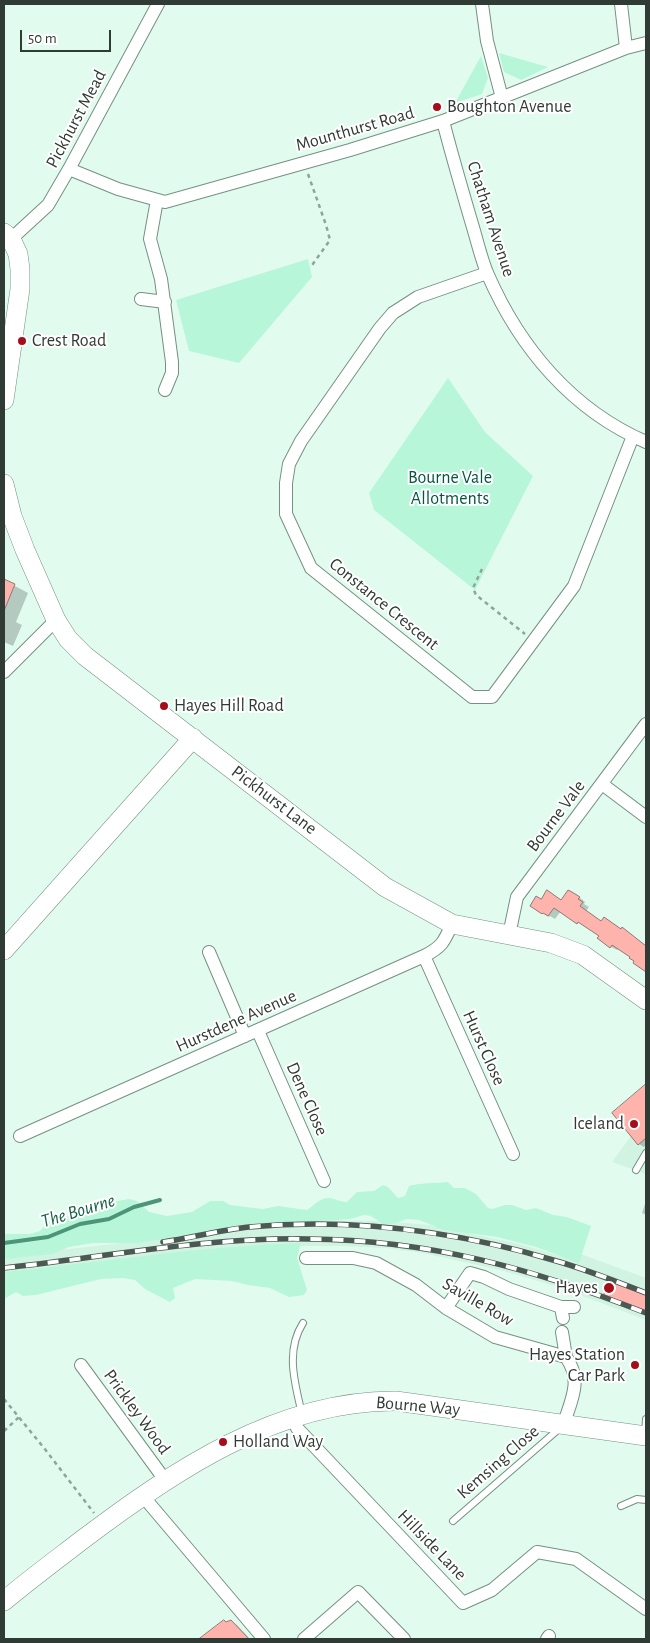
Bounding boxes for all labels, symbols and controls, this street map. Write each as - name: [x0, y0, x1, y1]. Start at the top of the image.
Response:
- scale bar: [22, 20, 114, 52]
- text: 50 m: [28, 31, 57, 46]
- street label: Pickhurst Mead: [41, 66, 111, 172]
- place label: Boughton Avenue: [447, 96, 572, 118]
- marker: Boughton Avenue: [431, 101, 443, 113]
- street label: Mounthurst Road: [293, 102, 417, 156]
- street label: Chatham Avenue: [462, 159, 520, 279]
- place label: Crest Road: [32, 330, 106, 352]
- marker: Crest Road: [16, 335, 28, 347]
- park label: Bourne Vale Allotments: [408, 467, 492, 509]
- street label: Constance Crescent: [325, 553, 443, 655]
- place label: Hayes Hill Road: [174, 695, 284, 717]
- marker: Hayes Hill Road: [158, 700, 170, 712]
- street label: Pickhurst Lane: [227, 761, 321, 839]
- street label: Bourne Vale: [522, 776, 590, 856]
- street label: Hurstdene Avenue: [172, 985, 300, 1057]
- street label: Hurst Close: [458, 1007, 510, 1089]
- street label: Dene Close: [281, 1059, 333, 1139]
- place label: Iceland: [573, 1113, 624, 1135]
- marker: Iceland: [628, 1118, 640, 1130]
- water label: The Bourne: [38, 1189, 118, 1233]
- street label: Saville Row: [439, 1273, 517, 1331]
- place label: Hayes: [556, 1277, 598, 1299]
- marker: Hayes: [602, 1281, 616, 1295]
- place label: Hayes Station Car Park: [529, 1344, 625, 1386]
- marker: Hayes Station Car Park: [629, 1359, 641, 1371]
- street label: Prickley Wood: [99, 1365, 175, 1459]
- street label: Bourne Way: [375, 1392, 461, 1420]
- street label: Kemsing Close: [453, 1420, 543, 1504]
- place label: Holland Way: [233, 1431, 323, 1453]
- marker: Holland Way: [217, 1436, 229, 1448]
- street label: Hillside Lane: [393, 1505, 471, 1585]

